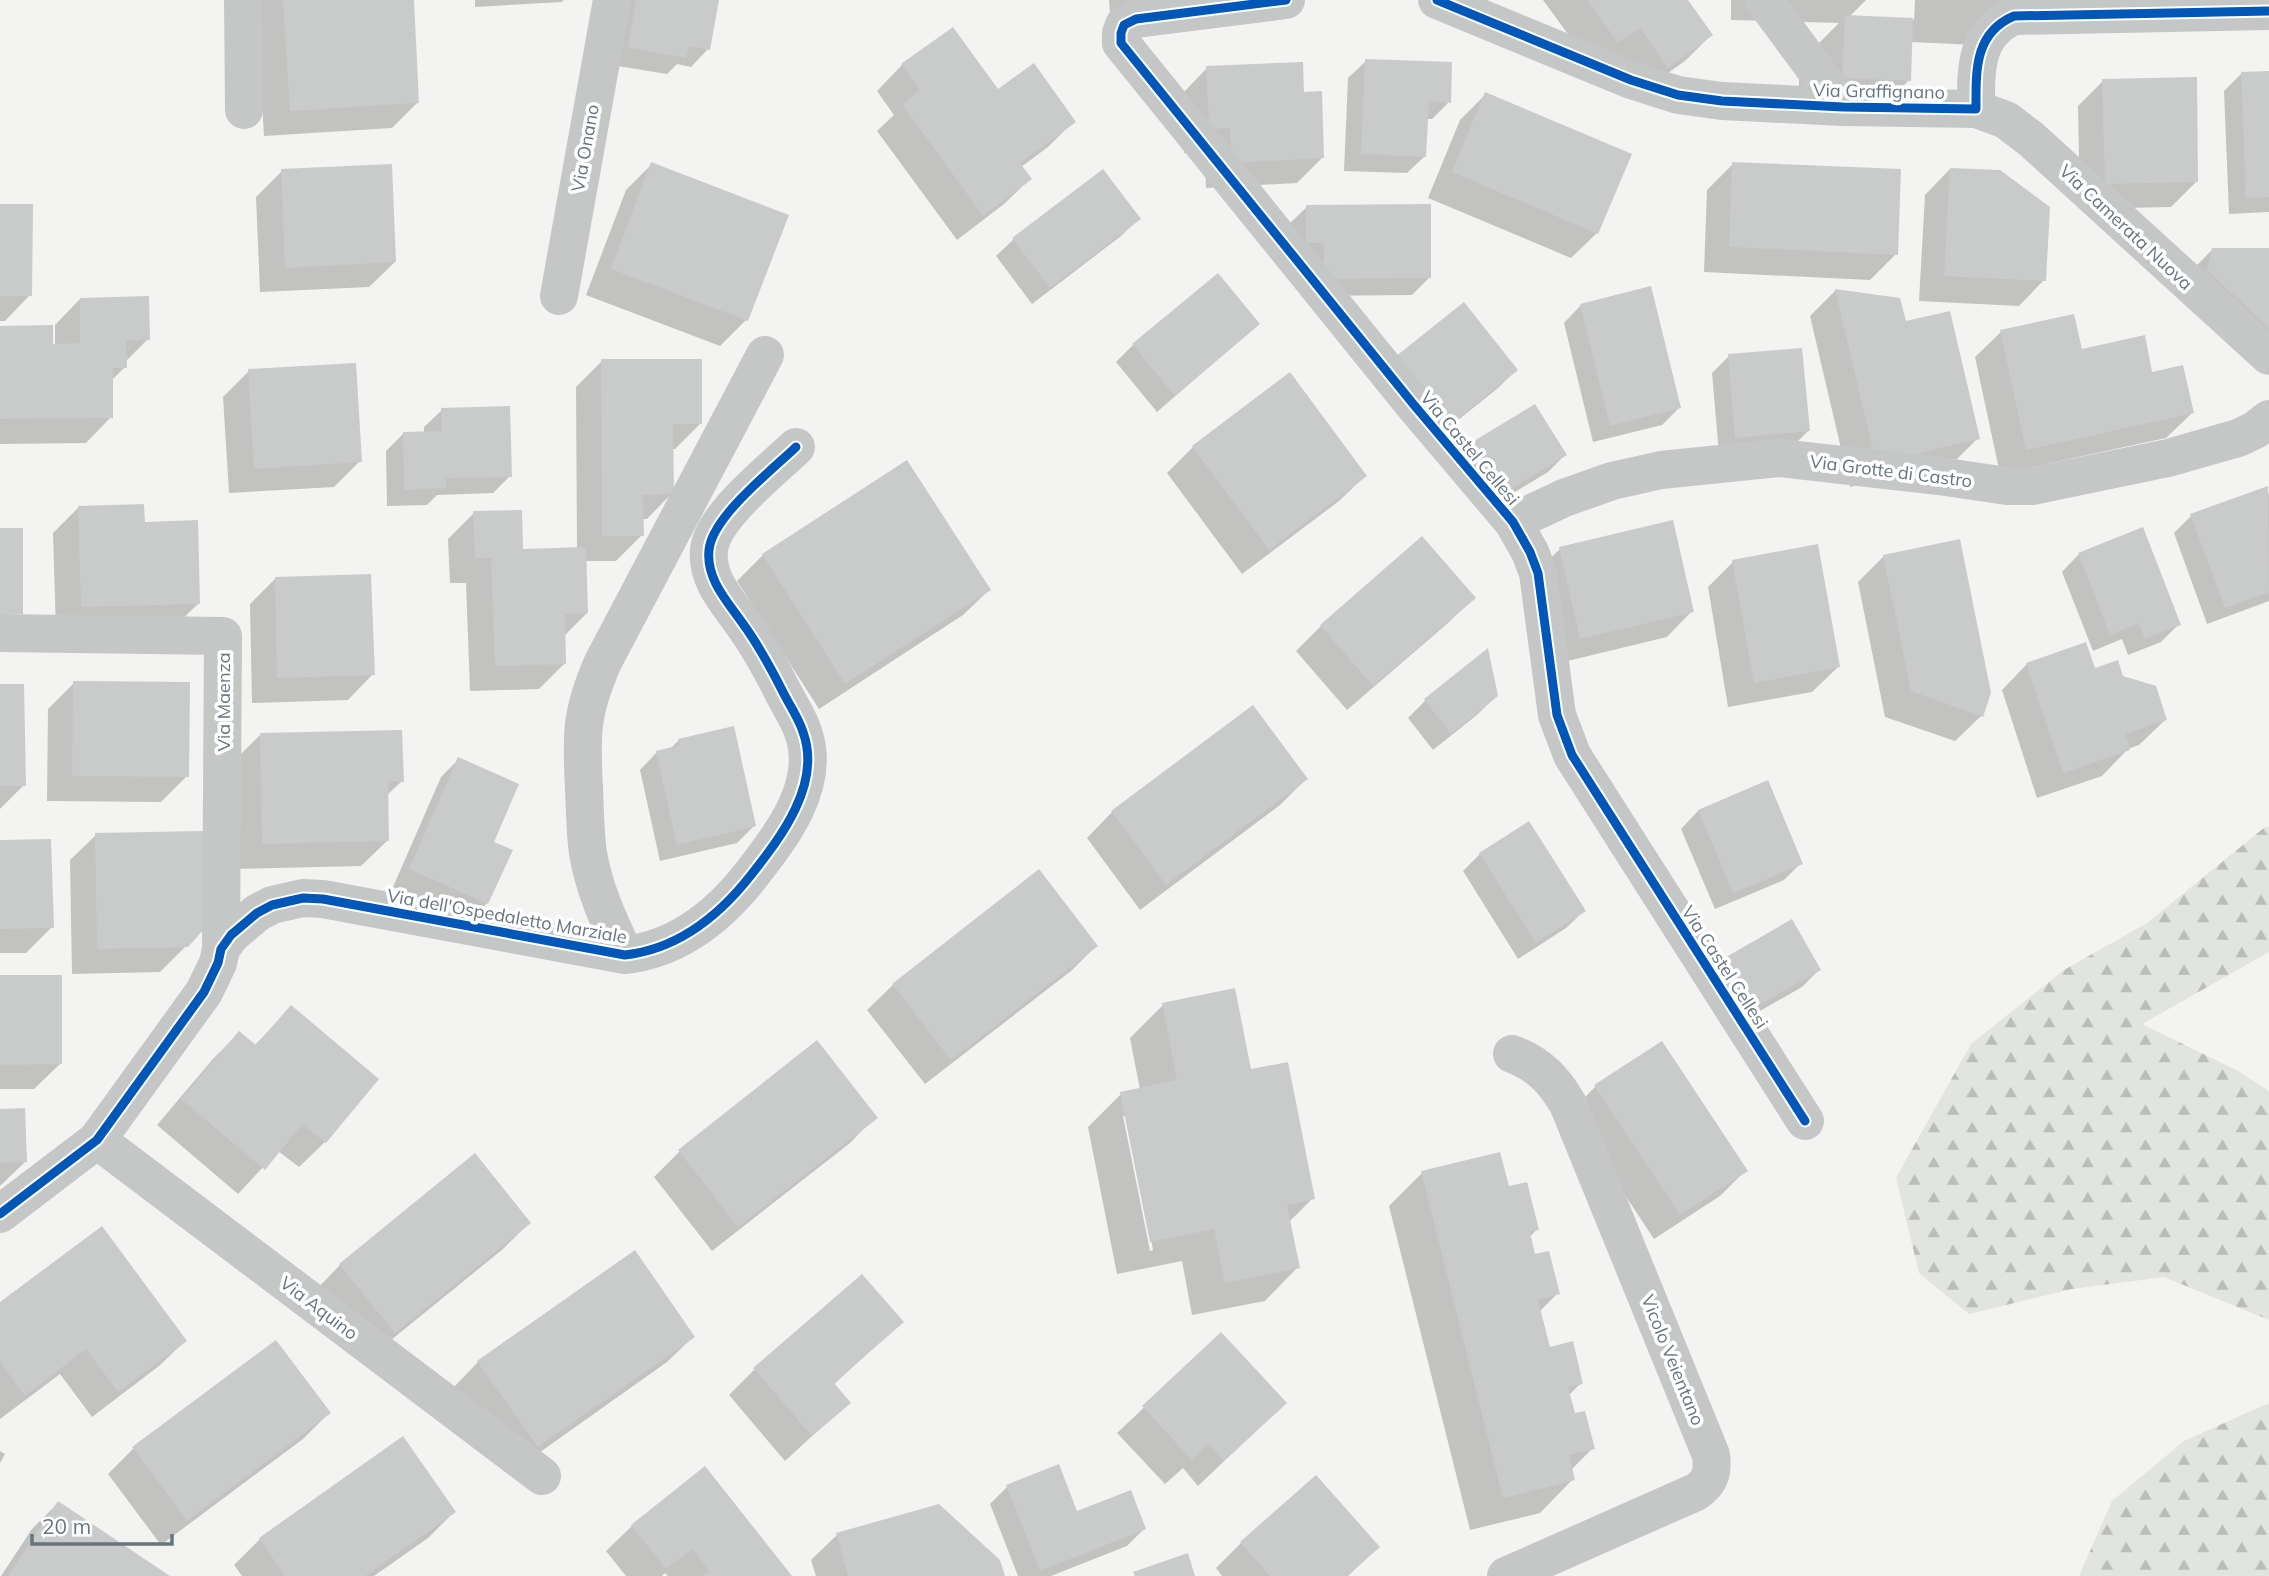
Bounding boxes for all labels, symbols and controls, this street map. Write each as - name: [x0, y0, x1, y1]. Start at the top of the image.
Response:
- street label: Via Graffignano: [1813, 78, 1945, 104]
- street label: Via Onano: [566, 102, 604, 194]
- street label: Via Camerata Nuova: [2055, 159, 2197, 295]
- street label: Via Castel Cellesi: [1416, 386, 1524, 510]
- street label: Via Grotte di Castro: [1809, 450, 1973, 492]
- street label: Via Maenza: [212, 653, 235, 751]
- street label: Via dell'Ospedaletto Marziale: [385, 884, 629, 948]
- street label: Via Castel Cellesi: [1677, 901, 1773, 1033]
- street label: Via Aquino: [275, 1271, 363, 1345]
- street label: Vicolo Veientano: [1636, 1291, 1710, 1429]
- scale bar: [32, 1502, 172, 1546]
- text: 20 m: [42, 1513, 91, 1539]

